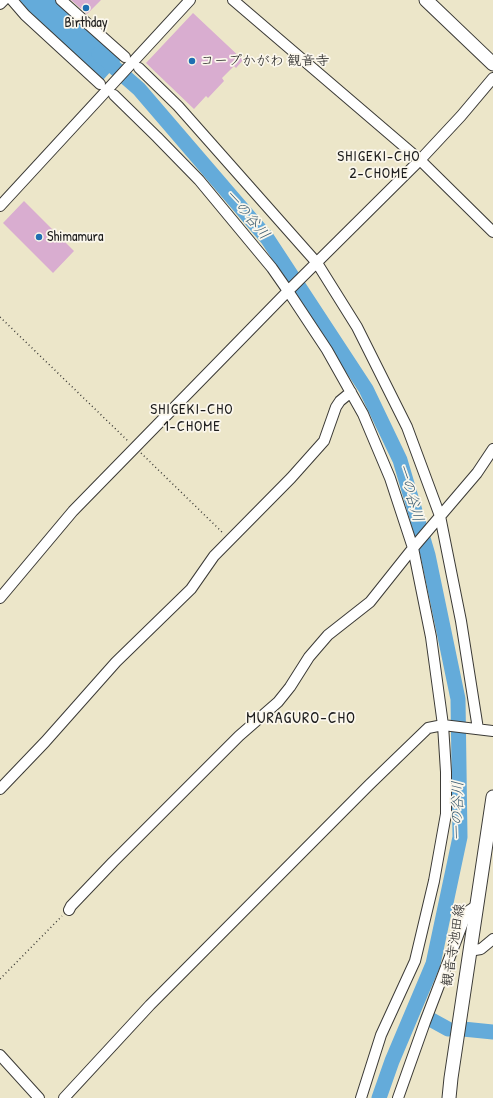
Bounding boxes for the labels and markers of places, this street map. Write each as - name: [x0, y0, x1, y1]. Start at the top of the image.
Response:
- marker: Birthday: [81, 3, 91, 13]
- place label: Birthday: [64, 15, 108, 31]
- place label: コープかがわ 観音寺: [200, 53, 329, 69]
- marker: コープかがわ 観音寺: [187, 56, 197, 66]
- place label: Shimamura: [47, 229, 103, 245]
- marker: Shimamura: [34, 232, 44, 242]

